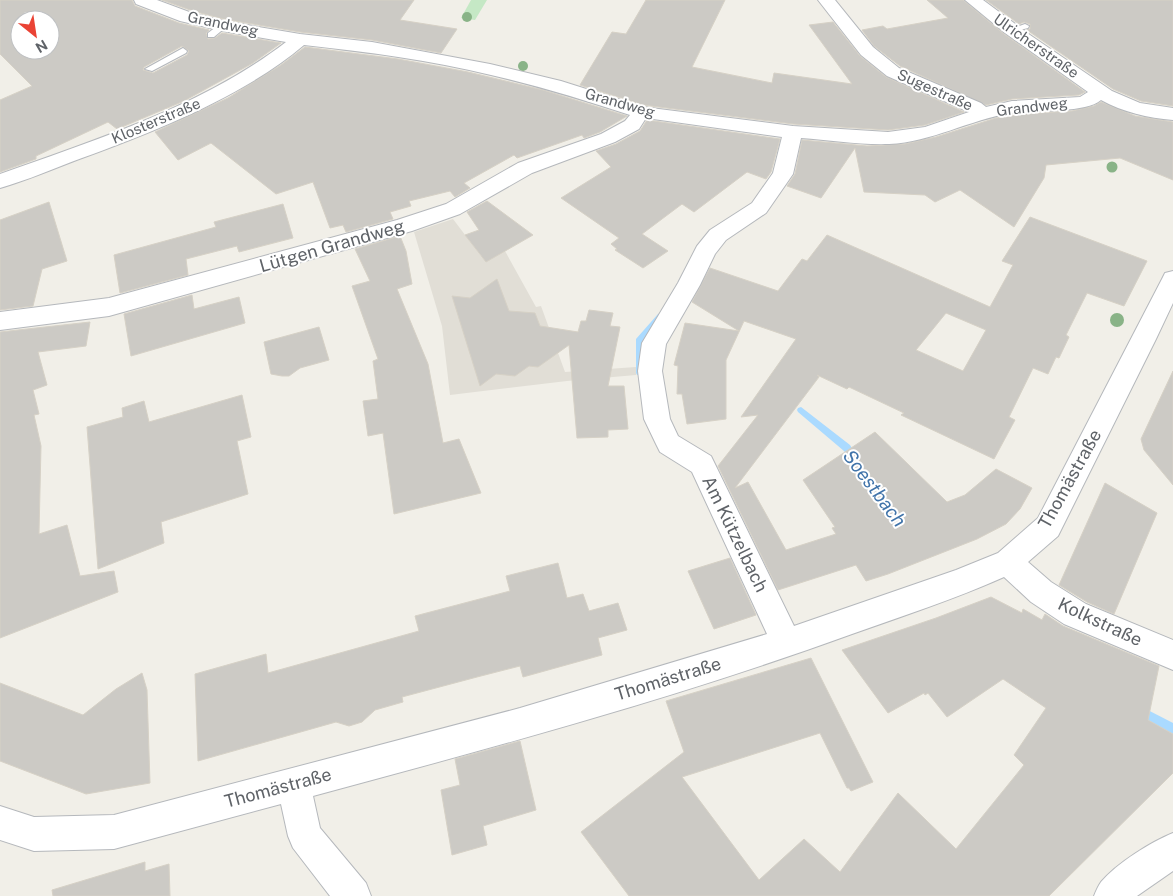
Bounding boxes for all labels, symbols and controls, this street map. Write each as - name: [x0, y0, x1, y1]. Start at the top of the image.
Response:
- street label: Grandweg: [186, 8, 260, 39]
- north arrow: [10, 10, 60, 60]
- street label: Ulricherstraße: [990, 10, 1082, 81]
- text: N: [33, 37, 50, 56]
- street label: Sugestraße: [895, 65, 976, 114]
- street label: Grandweg: [583, 84, 657, 121]
- street label: Klosterstraße: [109, 94, 203, 147]
- street label: Grandweg: [995, 94, 1069, 119]
- street label: Lütgen Grandweg: [257, 215, 407, 276]
- street label: Thomästraße: [1034, 426, 1105, 532]
- water label: Soestbach: [839, 445, 911, 531]
- street label: Am Kützelbach: [698, 472, 773, 595]
- street label: Kolkstraße: [1055, 593, 1146, 650]
- street label: Thomästraße: [612, 652, 724, 705]
- street label: Thomästraße: [222, 763, 334, 812]

